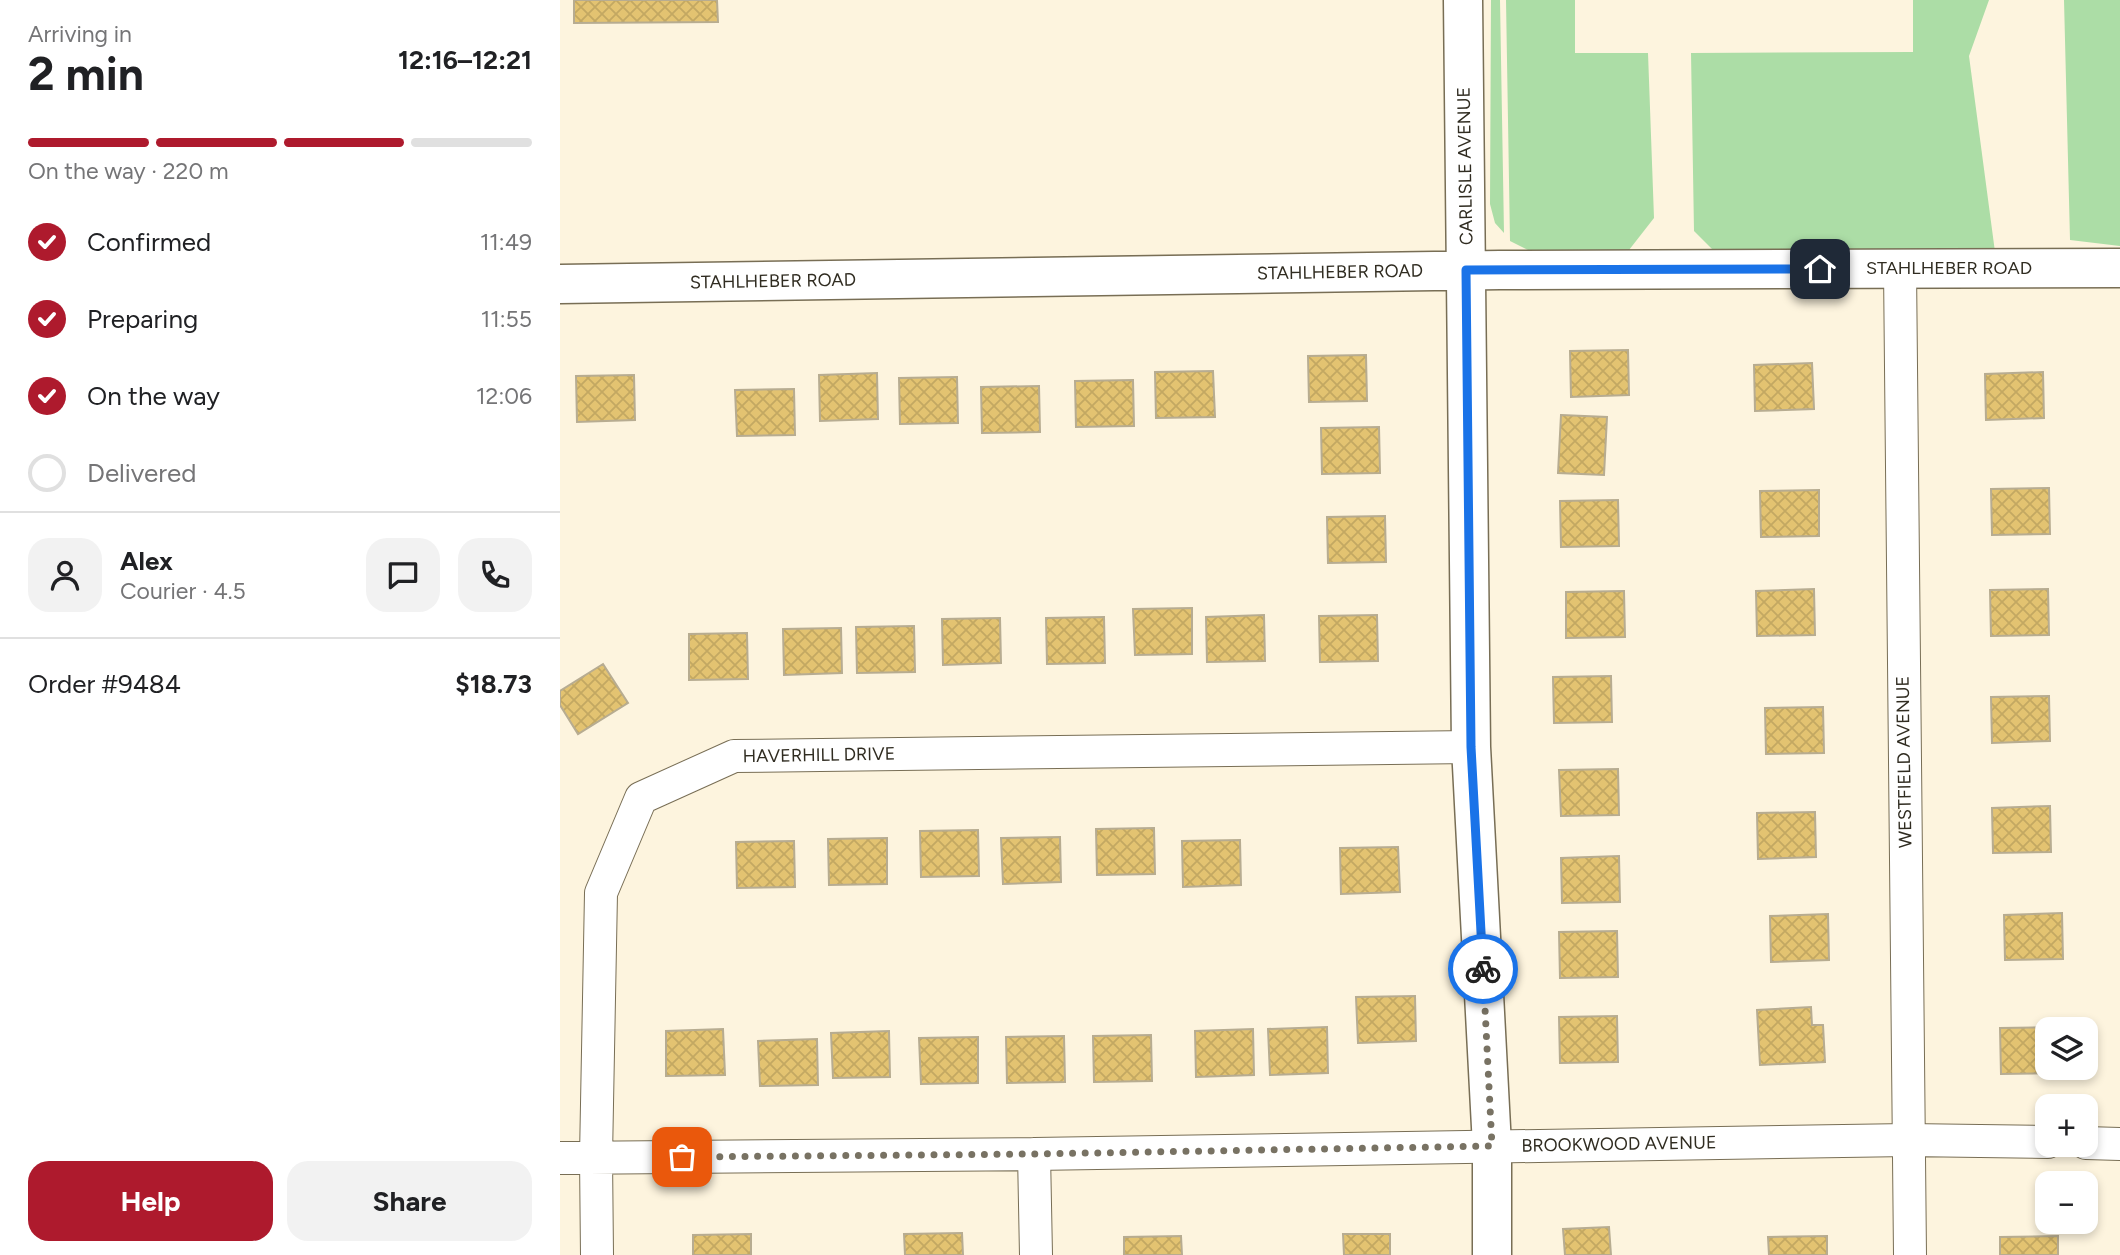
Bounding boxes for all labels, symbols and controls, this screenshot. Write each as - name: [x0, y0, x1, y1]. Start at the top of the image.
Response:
- text: Arriving in: [28, 20, 132, 48]
- text: 12:16–12:21: [398, 44, 532, 76]
- text: 2 min: [28, 46, 144, 102]
- street label: CARLISLE AVENUE: [1453, 87, 1477, 245]
- text: On the way · 220 m: [28, 157, 228, 185]
- icon: check: [28, 223, 66, 261]
- text: Confirmed: [87, 226, 211, 258]
- text: 11:49: [480, 228, 532, 256]
- pin: [1790, 239, 1850, 299]
- icon: home: [1801, 250, 1839, 288]
- street label: STAHLHEBER ROAD: [1866, 257, 2032, 279]
- street label: STAHLHEBER ROAD: [1257, 260, 1423, 284]
- street label: STAHLHEBER ROAD: [690, 269, 856, 293]
- icon: check: [28, 300, 66, 338]
- text: Preparing: [87, 303, 198, 335]
- text: 11:55: [481, 305, 532, 333]
- icon: check: [28, 377, 66, 415]
- text: On the way: [87, 380, 220, 412]
- text: 12:06: [476, 382, 532, 410]
- text: Delivered: [87, 457, 196, 489]
- button: person: [28, 538, 102, 612]
- button: chat: [366, 538, 440, 612]
- button: phone: [458, 538, 532, 612]
- text: Alex: [120, 545, 173, 577]
- text: Courier · 4.5: [120, 577, 246, 605]
- text: Order #9484: [28, 668, 181, 700]
- text: $18.73: [455, 668, 532, 700]
- street label: WESTFIELD AVENUE: [1891, 676, 1917, 848]
- street label: HAVERHILL DRIVE: [743, 743, 895, 767]
- courier: [1448, 934, 1518, 1004]
- icon: bike: [1464, 950, 1502, 988]
- map controls: [2035, 1017, 2098, 1234]
- button: layers: [2035, 1017, 2098, 1080]
- button: +: [2035, 1094, 2098, 1157]
- pin: [652, 1127, 712, 1187]
- street label: BROOKWOOD AVENUE: [1521, 1131, 1717, 1157]
- icon: bag: [663, 1138, 701, 1176]
- button: Help: [28, 1161, 273, 1241]
- button: Share: [287, 1161, 532, 1241]
- button: −: [2035, 1171, 2098, 1234]

